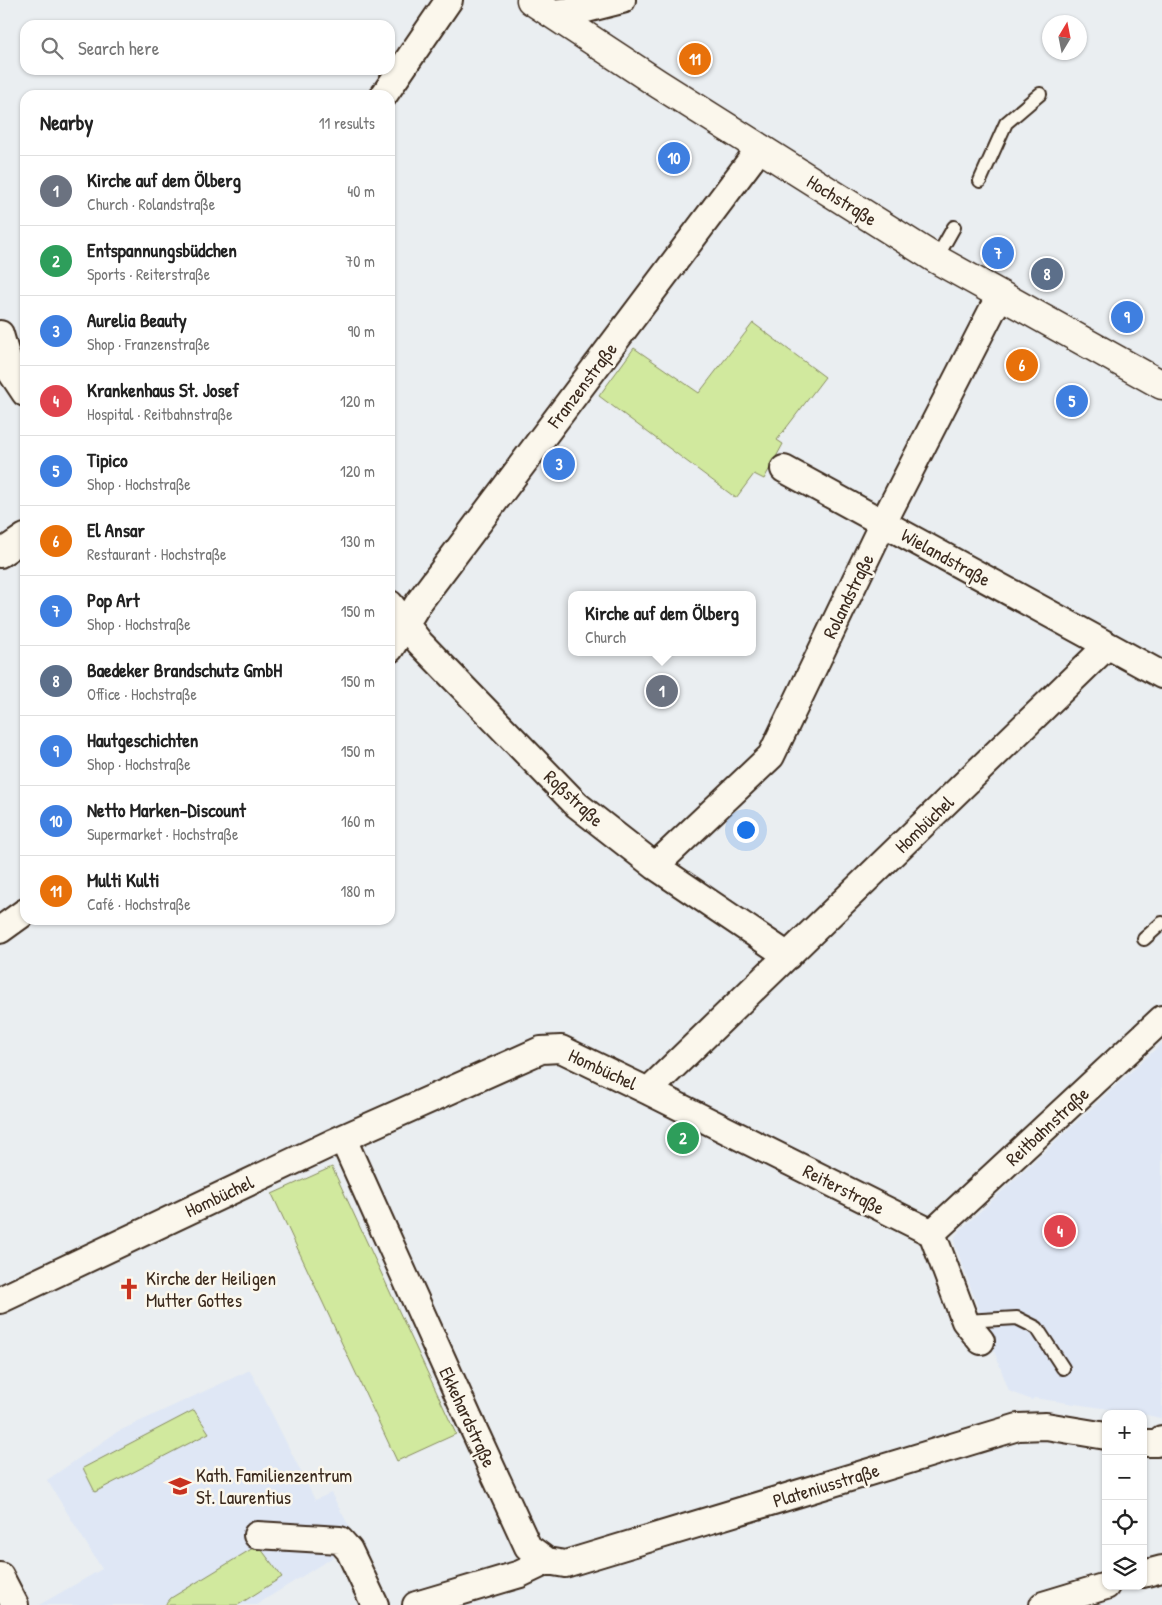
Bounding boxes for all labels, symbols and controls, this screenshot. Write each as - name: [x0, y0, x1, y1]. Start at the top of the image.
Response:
- north arrow: [1042, 15, 1087, 60]
- search box: [20, 20, 395, 75]
- icon: search: [38, 34, 66, 62]
- text: Search here: [78, 35, 159, 61]
- pin: 11: [679, 40, 711, 78]
- text: Nearby: [40, 108, 93, 137]
- text: 11 results: [319, 112, 375, 134]
- pin: 10: [658, 139, 690, 177]
- text: Kirche auf dem Ölberg: [87, 167, 241, 193]
- street label: Hochstraße: [802, 168, 882, 232]
- text: 1: [53, 180, 59, 202]
- text: 40 m: [347, 180, 375, 202]
- text: Church · Rolandstraße: [87, 193, 215, 215]
- pin: 7: [982, 234, 1014, 272]
- text: Entspannungsbüdchen: [87, 237, 237, 263]
- text: 2: [52, 250, 60, 272]
- text: 70 m: [345, 250, 375, 272]
- pin: 8: [1031, 255, 1063, 293]
- text: Sports · Reiterstraße: [87, 263, 210, 285]
- pin: 9: [1111, 298, 1143, 336]
- text: Aurelia Beauty: [87, 307, 187, 333]
- text: 3: [52, 320, 60, 342]
- text: 90 m: [347, 320, 375, 342]
- text: Shop · Franzenstraße: [87, 333, 210, 355]
- street label: Franzenstraße: [541, 337, 623, 434]
- pin: 6: [1006, 346, 1038, 384]
- text: Krankenhaus St. Josef: [87, 377, 239, 403]
- pin: 5: [1056, 382, 1088, 420]
- text: 4: [53, 390, 59, 412]
- text: 120 m: [340, 390, 375, 412]
- text: Hospital · Reitbahnstraße: [87, 403, 233, 425]
- pin: 3: [543, 445, 575, 483]
- text: Tipico: [87, 447, 128, 473]
- text: 5: [53, 460, 59, 482]
- text: 120 m: [340, 460, 375, 482]
- text: Shop · Hochstraße: [87, 473, 191, 495]
- text: El Ansar: [87, 517, 145, 543]
- street label: Wielandstraße: [897, 522, 996, 592]
- text: 6: [53, 530, 59, 552]
- text: 130 m: [340, 530, 375, 552]
- text: Restaurant · Hochstraße: [87, 543, 227, 565]
- street label: Rolandstraße: [816, 549, 880, 643]
- text: Pop Art: [87, 587, 139, 613]
- popup: [568, 591, 756, 656]
- text: 7: [52, 600, 60, 622]
- text: 150 m: [341, 600, 375, 622]
- text: Kirche auf dem Ölberg: [585, 600, 739, 626]
- text: Shop · Hochstraße: [87, 613, 191, 635]
- text: Church: [585, 626, 626, 648]
- text: Baedeker Brandschutz GmbH: [87, 657, 282, 683]
- text: 8: [53, 670, 59, 692]
- text: 150 m: [341, 670, 375, 692]
- pin: 1: [646, 672, 678, 710]
- text: Office · Hochstraße: [87, 683, 197, 705]
- text: Hautgeschichten: [87, 727, 198, 753]
- text: 9: [53, 740, 59, 762]
- text: 150 m: [341, 740, 375, 762]
- text: Shop · Hochstraße: [87, 753, 191, 775]
- street label: Roßstraße: [539, 764, 610, 833]
- street label: Hombüchel: [889, 789, 960, 859]
- text: Netto Marken-Discount: [87, 797, 246, 823]
- text: 10: [50, 810, 62, 832]
- text: 160 m: [341, 810, 375, 832]
- your location: [733, 817, 759, 843]
- text: Supermarket · Hochstraße: [87, 823, 238, 845]
- text: Multi Kulti: [87, 867, 160, 893]
- text: 11: [50, 880, 62, 902]
- text: 180 m: [341, 880, 375, 902]
- text: Café · Hochstraße: [87, 893, 191, 915]
- street label: Hombüchel: [564, 1042, 642, 1097]
- street label: Reitbahnstraße: [1000, 1080, 1095, 1171]
- pin: 2: [667, 1119, 699, 1157]
- street label: Reiterstraße: [799, 1157, 890, 1221]
- street label: Hombüchel: [180, 1168, 258, 1223]
- pin: 4: [1044, 1212, 1076, 1250]
- place label: Kirche der Heiligen Mutter Gottes: [146, 1265, 276, 1313]
- church icon: Kirche der Heiligen Mutter Gottes: [116, 1276, 142, 1302]
- street label: Ekkehardstraße: [433, 1363, 503, 1472]
- map controls: [1102, 1410, 1147, 1590]
- button: +: [1102, 1410, 1147, 1455]
- button: −: [1102, 1455, 1147, 1500]
- street label: Plateniusstraße: [770, 1456, 883, 1513]
- place label: Kath. Familienzentrum St. Laurentius: [196, 1462, 352, 1510]
- school or university icon: Kath. Familienzentrum St. Laurentius: [167, 1473, 193, 1499]
- button: locate: [1102, 1500, 1147, 1545]
- button: layers: [1102, 1545, 1147, 1590]

